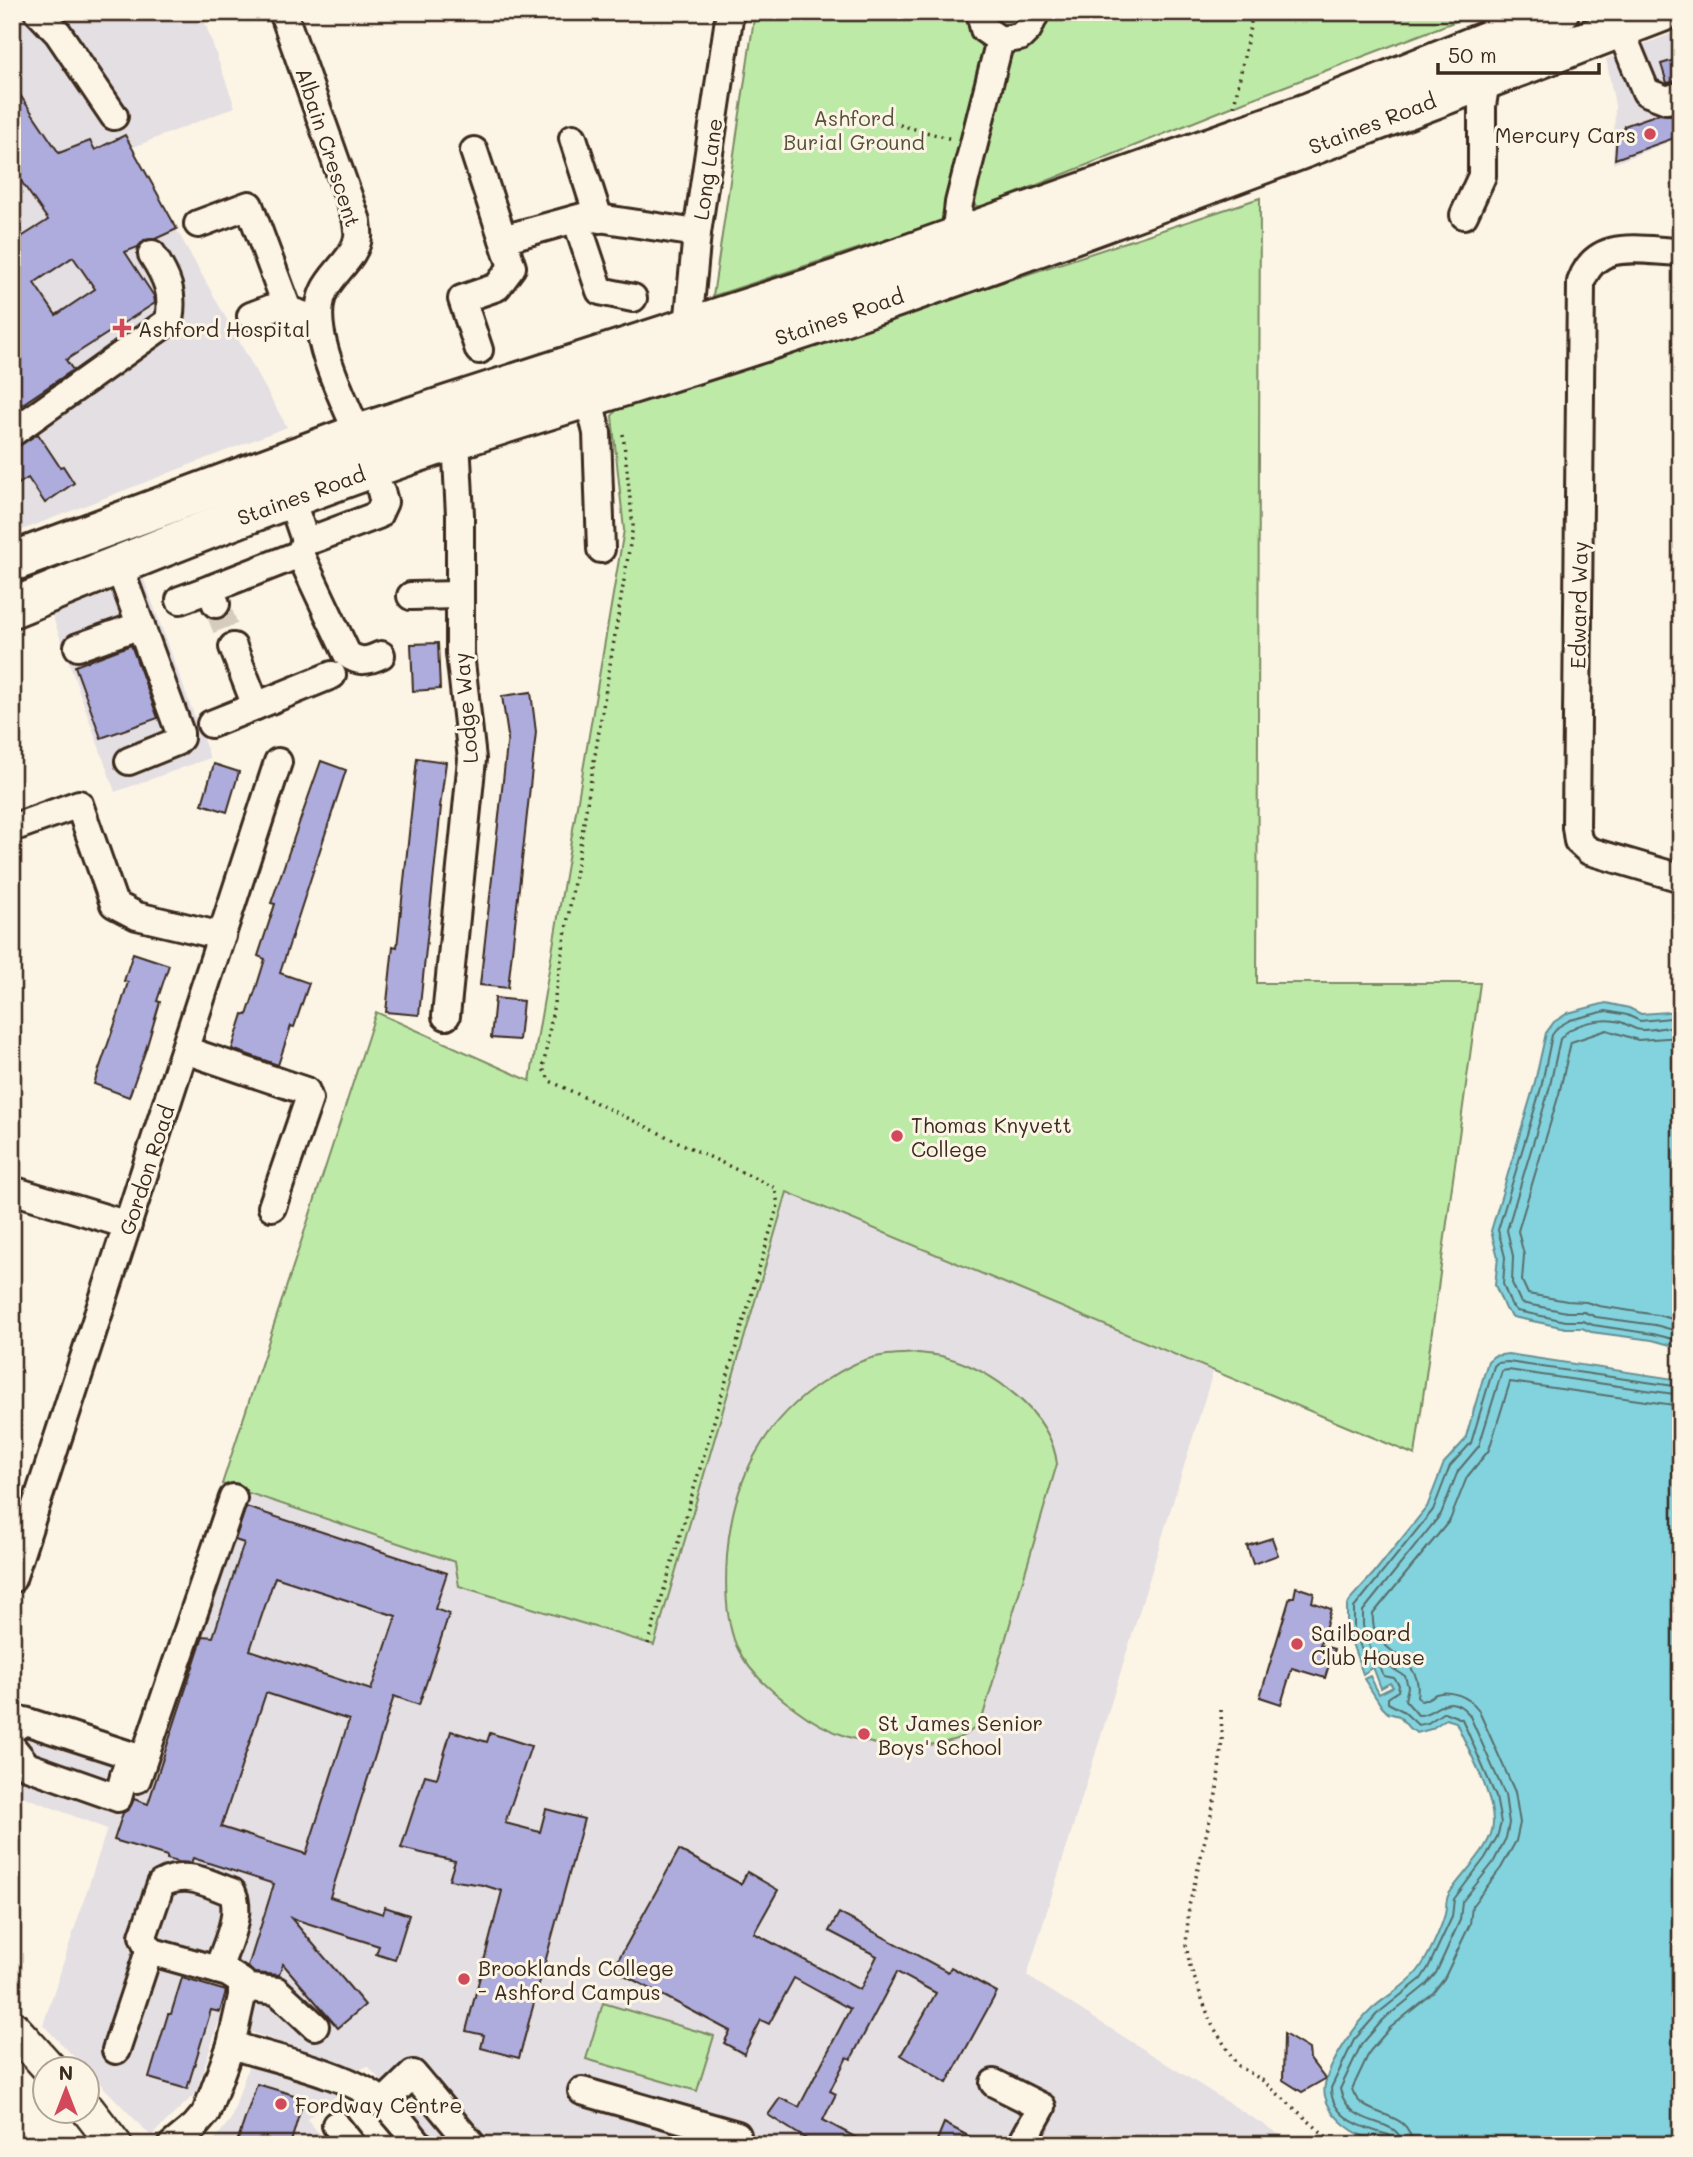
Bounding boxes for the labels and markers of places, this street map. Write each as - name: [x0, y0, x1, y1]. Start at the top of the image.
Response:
- place label: Mercury Cars: [1495, 121, 1636, 148]
- marker: Mercury Cars: [1642, 126, 1658, 142]
- place label: Ashford Hospital: [138, 315, 310, 342]
- marker: Ashford Hospital: [112, 318, 132, 338]
- place label: Thomas Knyvett College: [911, 1111, 1072, 1162]
- marker: Thomas Knyvett College: [889, 1128, 905, 1144]
- place label: Sailboard Club House: [1311, 1619, 1425, 1670]
- marker: Sailboard Club House: [1289, 1636, 1305, 1652]
- place label: St James Senior Boys' School: [878, 1709, 1043, 1760]
- marker: St James Senior Boys' School: [856, 1726, 872, 1742]
- place label: Brooklands College - Ashford Campus: [478, 1954, 674, 2005]
- marker: Brooklands College - Ashford Campus: [456, 1971, 472, 1987]
- place label: Fordway Centre: [295, 2091, 463, 2118]
- marker: Fordway Centre: [273, 2096, 289, 2112]

